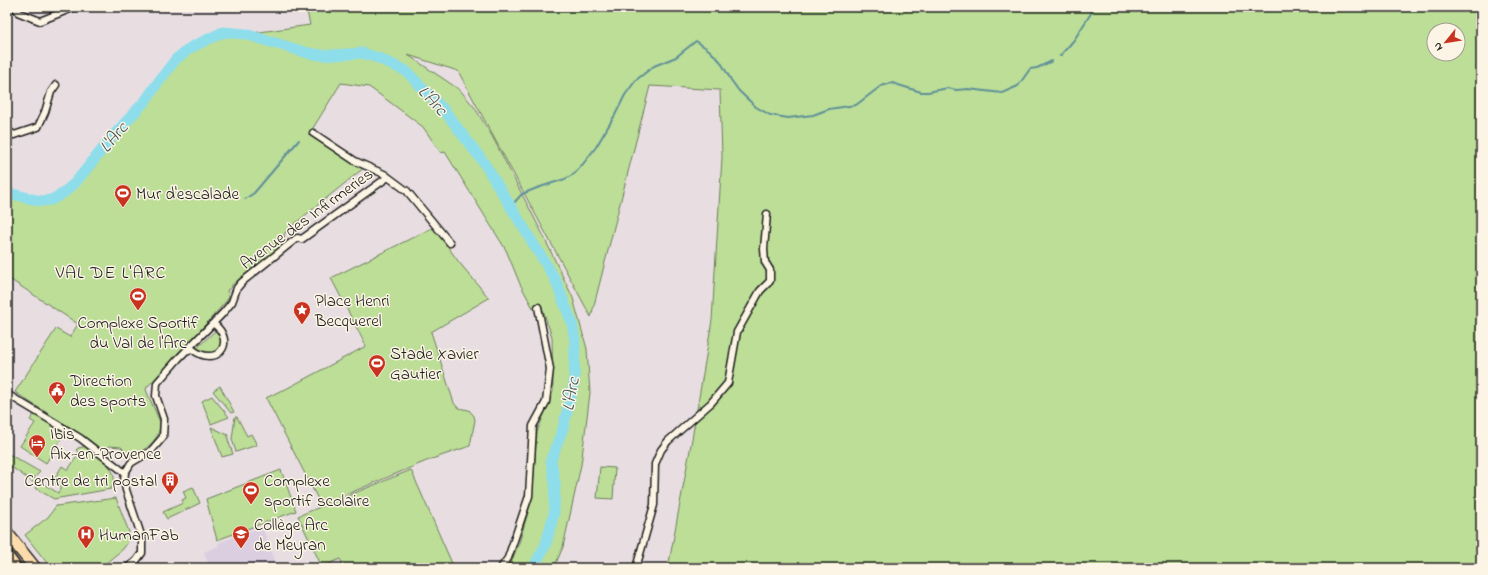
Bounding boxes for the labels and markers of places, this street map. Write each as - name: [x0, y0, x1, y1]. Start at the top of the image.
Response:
- place label: Mur d'escalade: [136, 182, 239, 207]
- sports icon: Mur d'escalade: [113, 183, 133, 208]
- sports icon: Complexe Sportif du Val de l'Arc: [128, 286, 148, 311]
- place label: Place Henri Becquerel: [314, 289, 389, 334]
- place icon: Place Henri Becquerel: [292, 300, 312, 325]
- place label: Complexe Sportif du Val de l'Arc: [78, 311, 199, 356]
- place label: Stade Xavier Gautier: [390, 342, 479, 387]
- sports icon: Stade Xavier Gautier: [367, 353, 387, 378]
- place label: Direction des sports: [69, 369, 146, 414]
- public building icon: Direction des sports: [47, 380, 67, 405]
- place label: Ibis Aix-en-Provence: [50, 422, 161, 467]
- hotel icon: Ibis Aix-en-Provence: [27, 433, 47, 458]
- place label: Centre de tri postal: [25, 469, 157, 494]
- place label: Complexe sportif scolaire: [264, 469, 370, 514]
- building icon: Centre de tri postal: [160, 470, 180, 495]
- sports icon: Complexe sportif scolaire: [241, 480, 261, 505]
- place label: Collège Arc de Meyran: [254, 513, 328, 559]
- place label: HumanFab: [99, 523, 178, 548]
- hospital icon: HumanFab: [76, 524, 96, 549]
- school or university icon: Collège Arc de Meyran: [231, 524, 251, 549]

